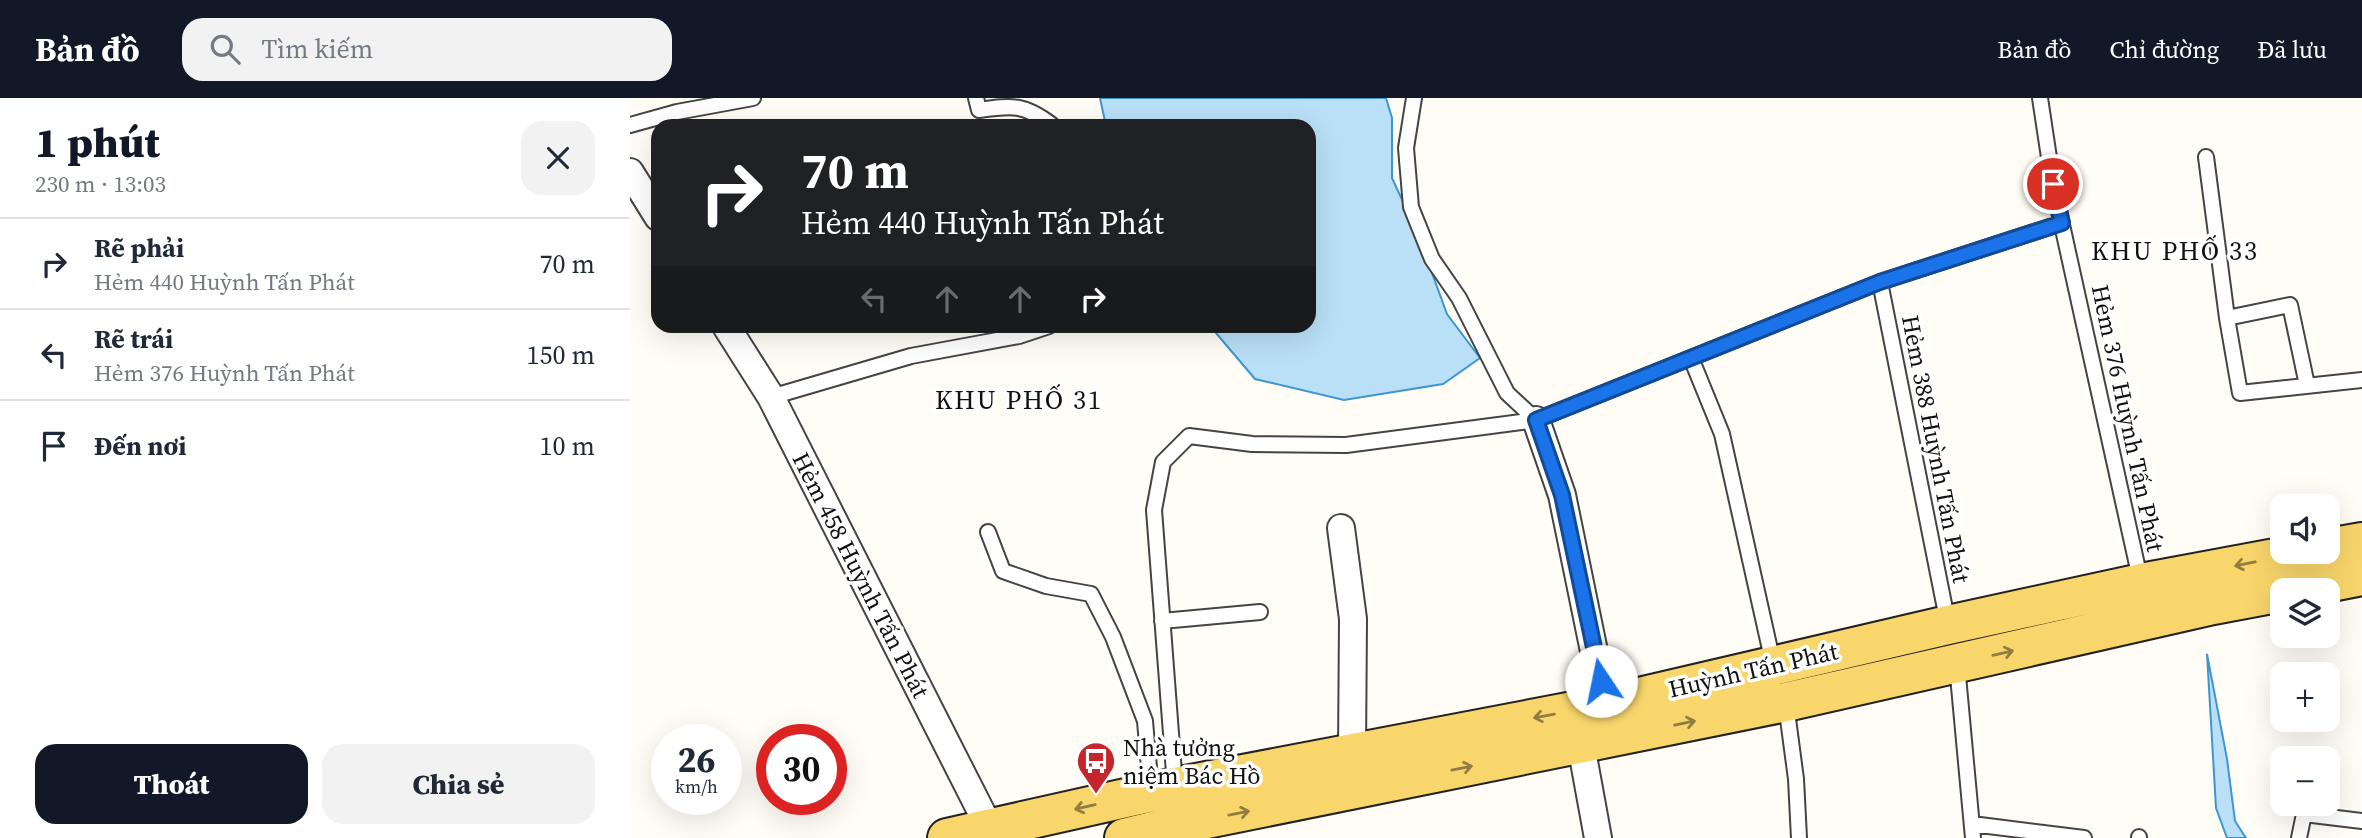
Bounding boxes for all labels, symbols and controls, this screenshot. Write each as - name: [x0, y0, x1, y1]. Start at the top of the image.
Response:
- search box: [182, 18, 672, 81]
- text: Bản đồ: [35, 27, 140, 72]
- icon: search: [206, 30, 244, 68]
- text: Tìm kiếm: [262, 31, 373, 67]
- text: Bản đồ: [1997, 33, 2071, 66]
- text: Chỉ đường: [2109, 33, 2219, 66]
- text: Đã lưu: [2257, 33, 2327, 66]
- text: 1 phút: [35, 113, 160, 171]
- button: close: [521, 121, 595, 195]
- text: 70 m: [801, 137, 909, 204]
- icon: right: [686, 147, 777, 238]
- pin: [2023, 154, 2083, 214]
- icon: arrive: [2034, 165, 2072, 203]
- text: 230 m · 13:03: [35, 168, 166, 200]
- text: Hẻm 440 Huỳnh Tấn Phát: [801, 201, 1164, 245]
- text: Rẽ phải: [94, 230, 184, 266]
- district label: KHU PHỐ 33: [2091, 233, 2259, 269]
- icon: right: [35, 245, 73, 283]
- text: 70 m: [540, 246, 595, 282]
- text: Hẻm 440 Huỳnh Tấn Phát: [94, 266, 355, 298]
- icon: left: [855, 280, 893, 318]
- icon: ahead: [928, 280, 966, 318]
- icon: ahead: [1001, 280, 1039, 318]
- icon: right: [1074, 280, 1112, 318]
- street label: Hẻm 376 Huỳnh Tấn Phát: [2084, 281, 2172, 555]
- street label: Hẻm 388 Huỳnh Tấn Phát: [1894, 312, 1978, 586]
- text: Rẽ trái: [94, 321, 173, 357]
- icon: left: [35, 336, 73, 374]
- text: 150 m: [527, 337, 595, 373]
- text: Hẻm 376 Huỳnh Tấn Phát: [94, 357, 355, 389]
- district label: KHU PHỐ 31: [935, 382, 1103, 418]
- icon: arrive: [35, 427, 73, 465]
- text: Đến nơi: [94, 428, 186, 464]
- text: 10 m: [540, 428, 595, 464]
- street label: Hẻm 458 Huỳnh Tấn Phát: [785, 446, 938, 704]
- map controls: [2270, 494, 2340, 816]
- button: sound: [2270, 494, 2340, 564]
- one-way arrow: [2234, 558, 2257, 571]
- button: layers: [2270, 578, 2340, 648]
- street label: Huỳnh Tấn Phát: [1665, 634, 1841, 705]
- position arrow: [1564, 644, 1638, 718]
- one-way arrow: [1991, 645, 2014, 659]
- button: +: [2270, 662, 2340, 732]
- one-way arrow: [1533, 710, 1556, 723]
- one-way arrow: [1673, 716, 1696, 730]
- speed limit sign: 30: [756, 724, 847, 815]
- place label: Nhà tưởng niệm Bác Hồ: [1123, 731, 1260, 792]
- text: 26: [678, 736, 715, 784]
- bus stop icon: Nhà tưởng niệm Bác Hồ: [1075, 740, 1117, 795]
- button: Thoát: [35, 744, 308, 824]
- button: Chia sẻ: [322, 744, 595, 824]
- button: −: [2270, 746, 2340, 816]
- one-way arrow: [1450, 761, 1473, 775]
- text: km/h: [675, 774, 718, 799]
- one-way arrow: [1074, 802, 1096, 815]
- one-way arrow: [1227, 806, 1250, 820]

